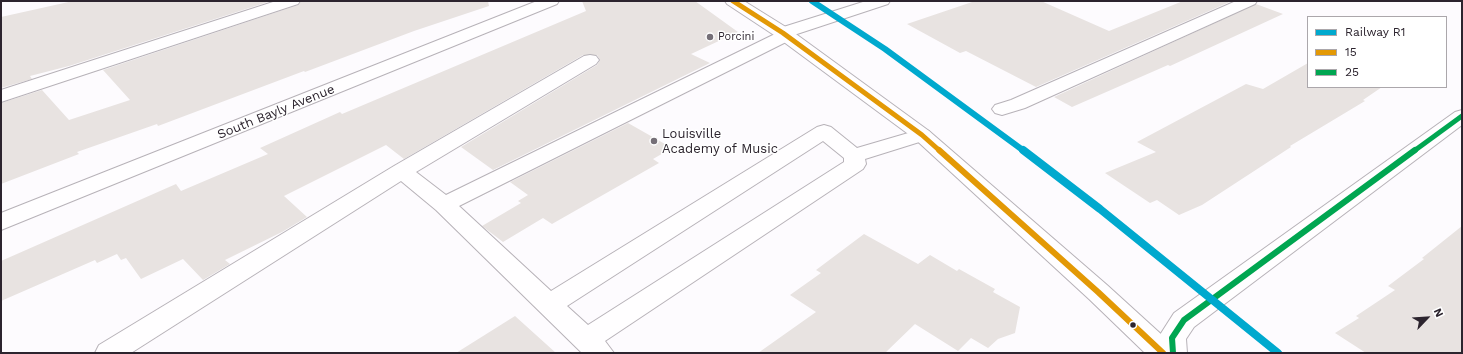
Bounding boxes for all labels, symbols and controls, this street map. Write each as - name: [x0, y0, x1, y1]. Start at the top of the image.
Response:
- legend: [1307, 16, 1447, 88]
- text: Railway R1: [1345, 25, 1405, 39]
- place label: Porcini: [718, 30, 754, 44]
- marker: Porcini: [705, 32, 715, 42]
- text: 15: [1345, 45, 1357, 59]
- text: 25: [1345, 65, 1359, 79]
- street label: South Bayly Avenue: [215, 81, 337, 143]
- place label: Louisville Academy of Music: [662, 126, 778, 157]
- marker: Louisville Academy of Music: [649, 136, 659, 146]
- north arrow: [1407, 298, 1447, 338]
- text: N: [1431, 306, 1446, 319]
- unlabelled marker: [1128, 320, 1138, 330]

